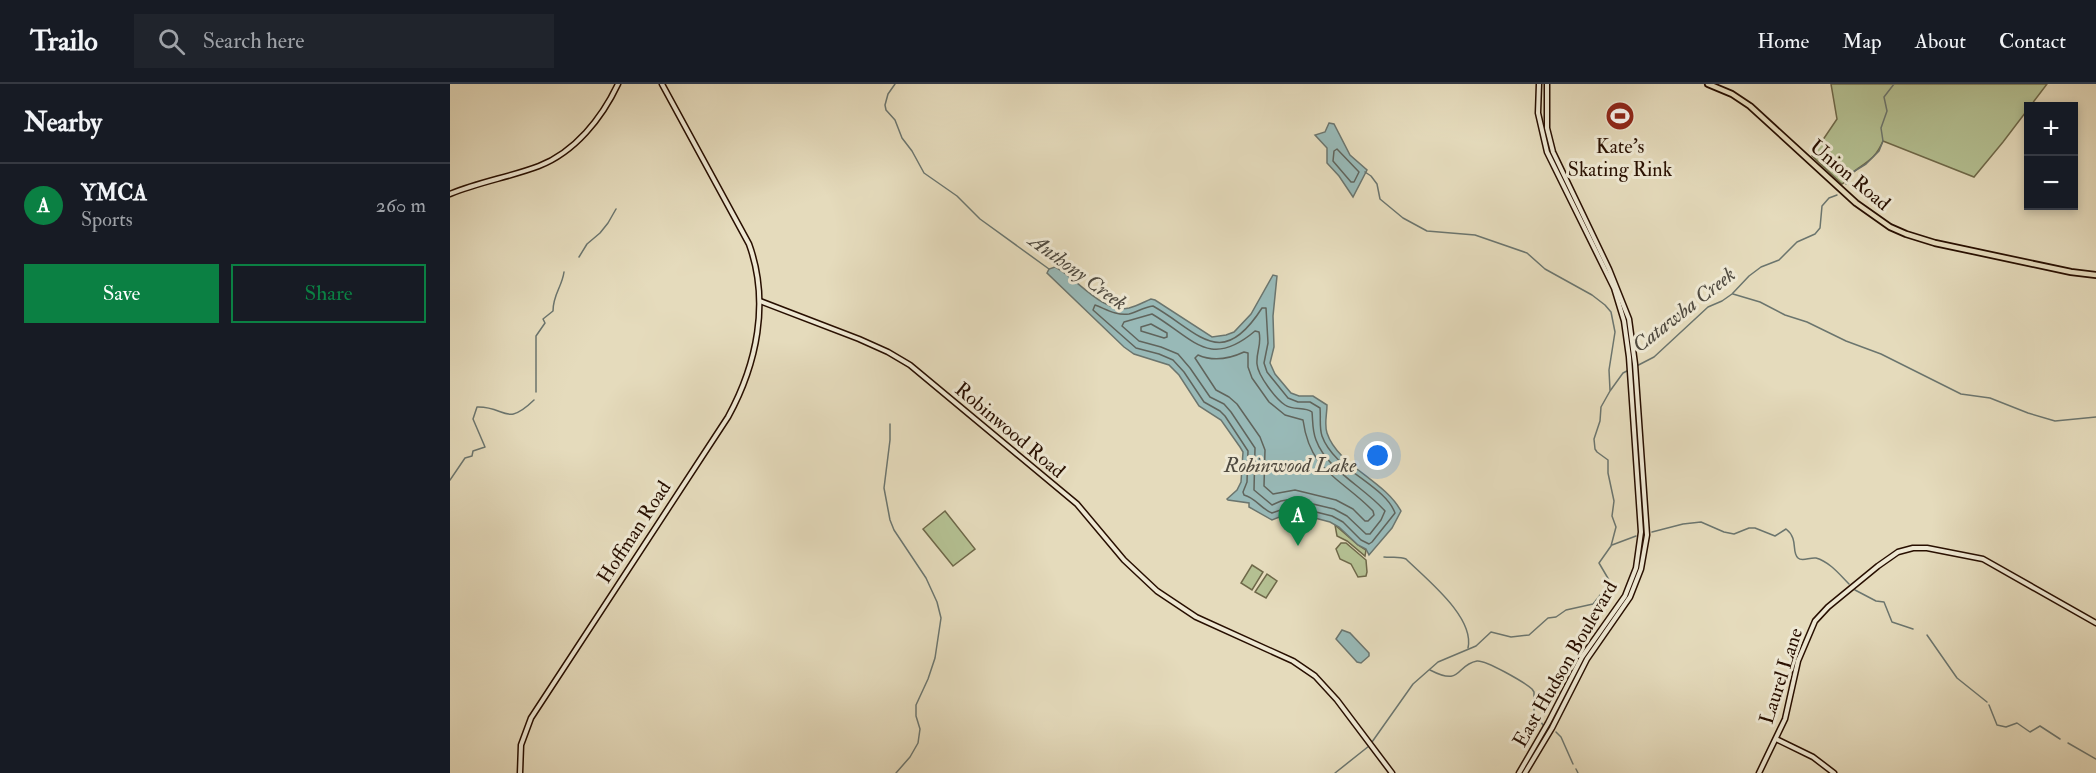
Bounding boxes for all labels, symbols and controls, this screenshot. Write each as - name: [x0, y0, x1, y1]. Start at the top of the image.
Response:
- search box: [134, 14, 554, 68]
- text: Trailo: [30, 24, 98, 59]
- icon: search: [155, 25, 188, 58]
- text: Search here: [203, 27, 304, 55]
- text: Home: [1757, 28, 1809, 55]
- text: Map: [1842, 28, 1882, 55]
- text: About: [1915, 28, 1966, 55]
- text: Contact: [1999, 28, 2066, 55]
- sports icon: Kate's Skating Rink: [1604, 100, 1636, 132]
- map controls: [2024, 102, 2078, 210]
- button: +: [2024, 102, 2078, 156]
- text: Nearby: [24, 107, 102, 139]
- place label: Kate's Skating Rink: [1568, 134, 1673, 182]
- street label: Union Road: [1805, 134, 1896, 216]
- button: −: [2024, 156, 2078, 210]
- text: YMCA: [81, 179, 147, 207]
- text: A: [37, 193, 50, 218]
- text: 260 m: [376, 193, 426, 218]
- text: Sports: [81, 207, 133, 232]
- water label: Anthony Creek: [1022, 226, 1132, 317]
- water label: Catawba Creek: [1627, 261, 1741, 359]
- button: Save: [24, 264, 219, 323]
- button: Share: [231, 264, 426, 323]
- street label: Robinwood Road: [950, 377, 1070, 483]
- your location: [1363, 441, 1392, 470]
- water label: Robinwood Lake: [1223, 452, 1357, 479]
- street label: Hoffman Road: [592, 476, 676, 588]
- pin: A: [1278, 496, 1318, 546]
- street label: East Hudson Boulevard: [1507, 576, 1623, 752]
- street label: Laurel Lane: [1754, 625, 1808, 727]

